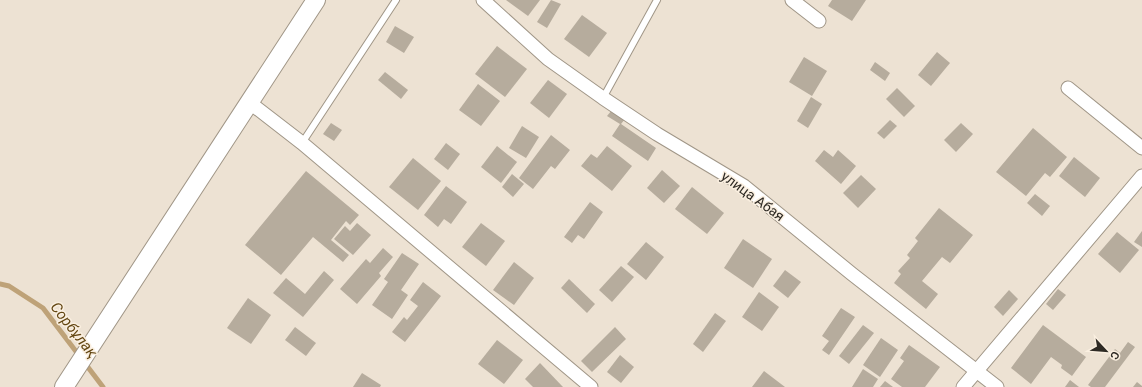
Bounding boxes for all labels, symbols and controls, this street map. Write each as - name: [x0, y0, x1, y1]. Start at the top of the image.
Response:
- street label: улица Абая: [718, 168, 788, 224]
- water label: Сорбұлақ: [47, 298, 102, 362]
- north arrow: [1086, 331, 1126, 371]
- text: С: [1107, 349, 1122, 361]

